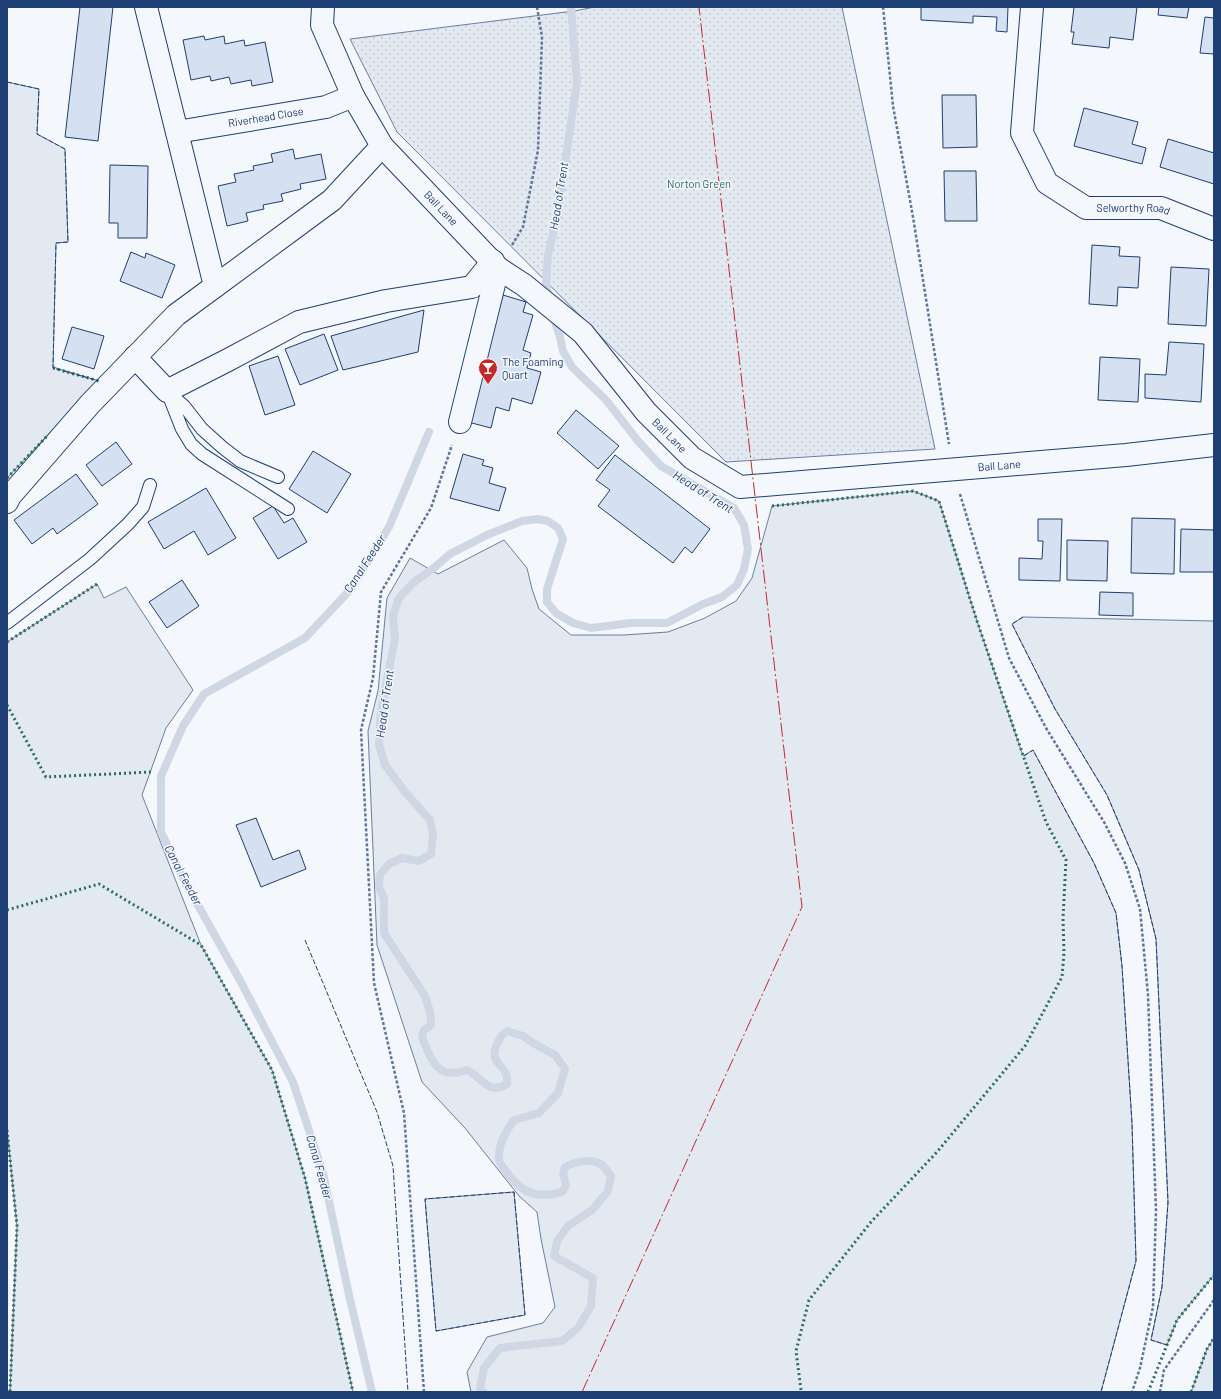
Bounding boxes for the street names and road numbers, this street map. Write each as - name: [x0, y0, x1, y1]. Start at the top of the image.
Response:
- street label: Riverhead Close: [227, 104, 305, 129]
- street label: Ball Lane: [422, 188, 461, 228]
- street label: Selworthy Road: [1096, 201, 1172, 217]
- street label: Ball Lane: [650, 415, 690, 455]
- street label: Ball Lane: [977, 457, 1021, 473]

